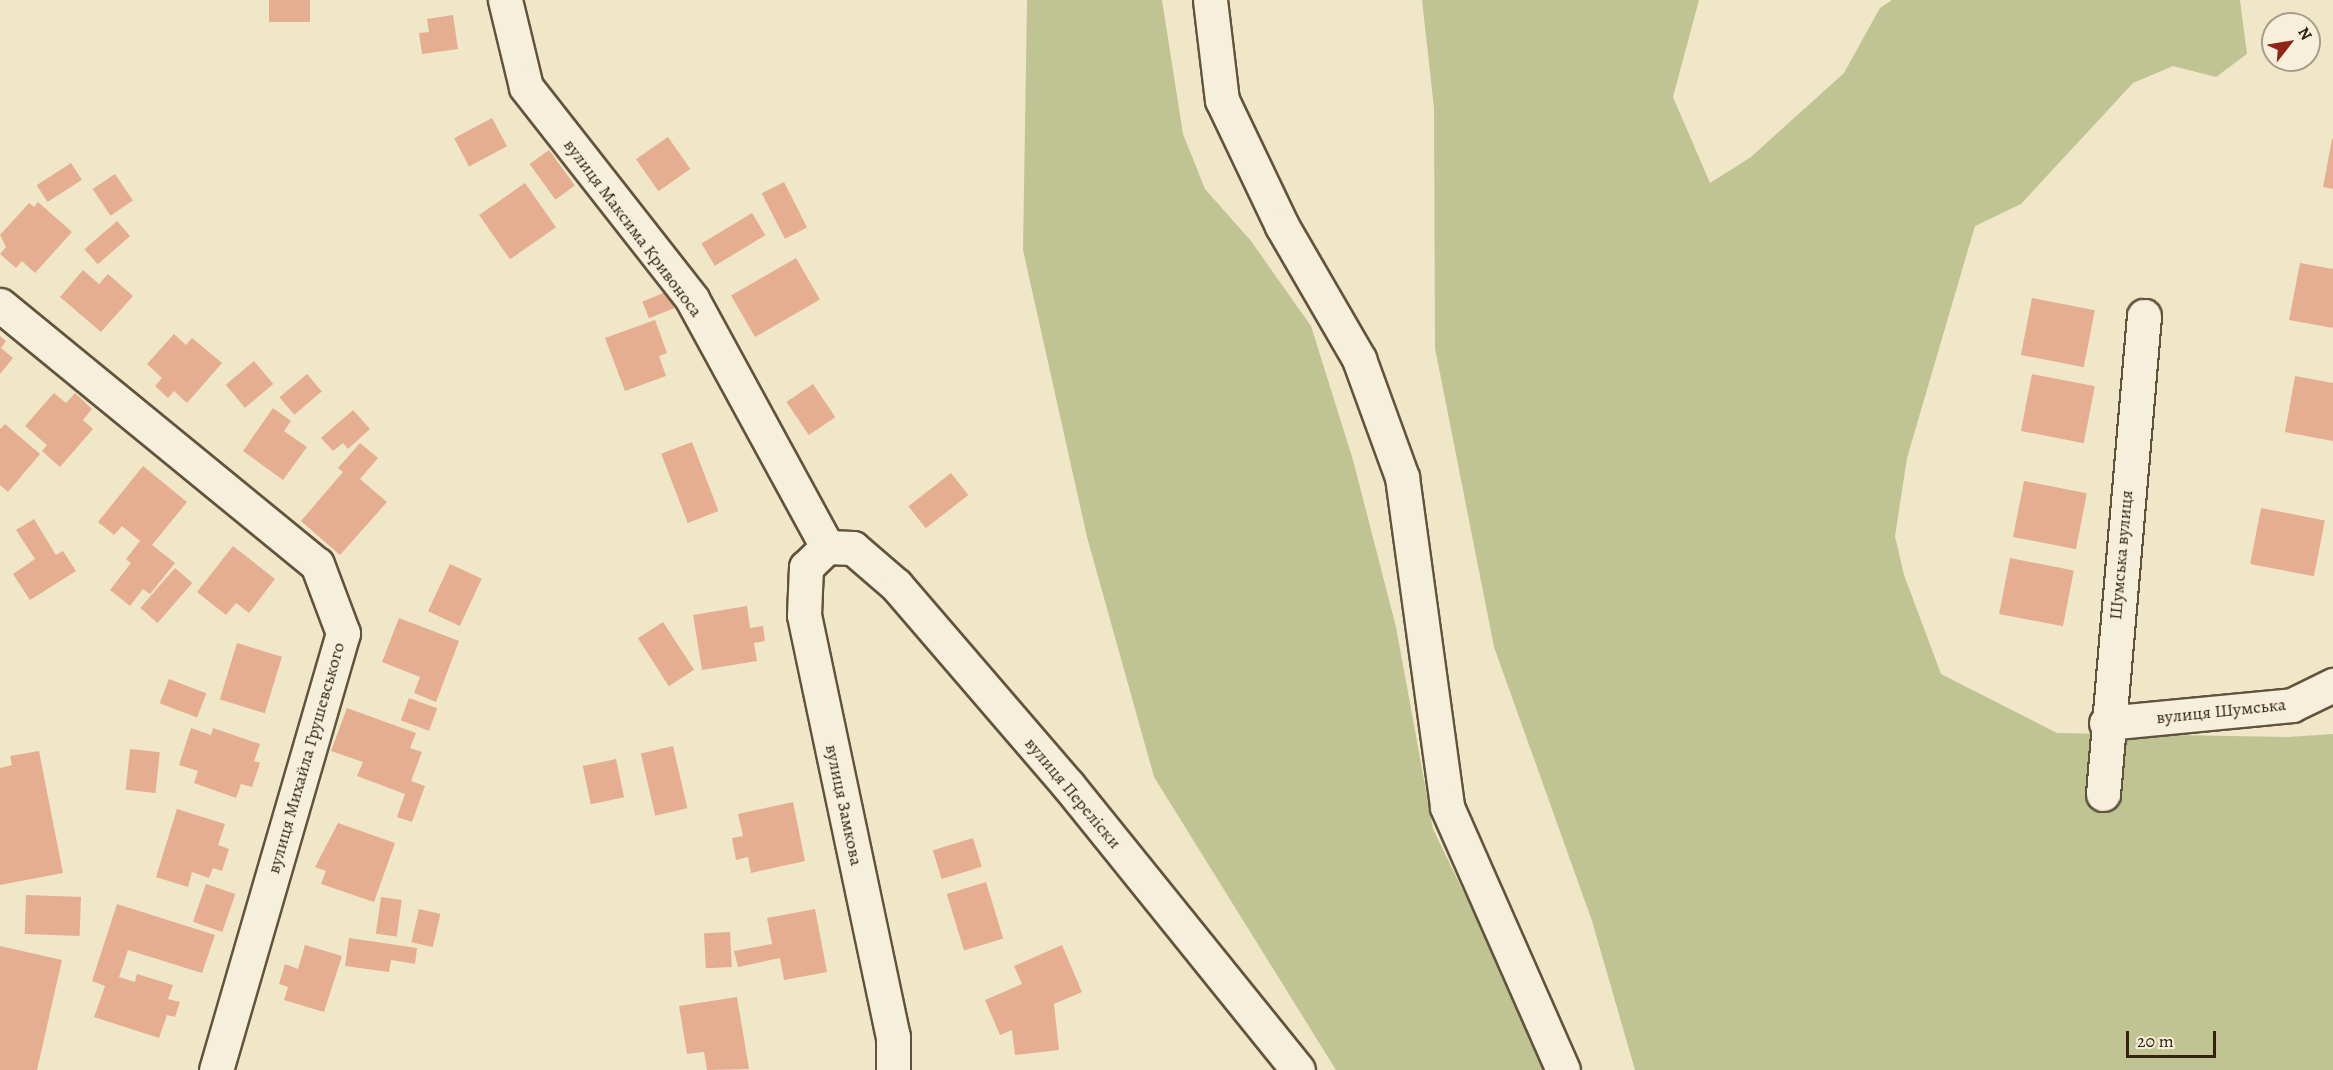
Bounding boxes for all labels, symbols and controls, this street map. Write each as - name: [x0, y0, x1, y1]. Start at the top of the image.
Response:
- north arrow: [2261, 12, 2321, 72]
- text: N: [2292, 23, 2317, 44]
- street label: вулиця Максима Кривоноса: [559, 135, 707, 321]
- street label: Шумська вулиця: [2105, 489, 2137, 621]
- street label: вулиця Михайла Грушевського: [263, 640, 349, 876]
- street label: вулиця Шумська: [2155, 693, 2287, 729]
- street label: вулиця Переліски: [1020, 733, 1126, 853]
- street label: вулиця Замкова: [821, 742, 867, 868]
- scale bar: [2129, 1019, 2219, 1057]
- text: 20 m: [2137, 1029, 2174, 1053]

